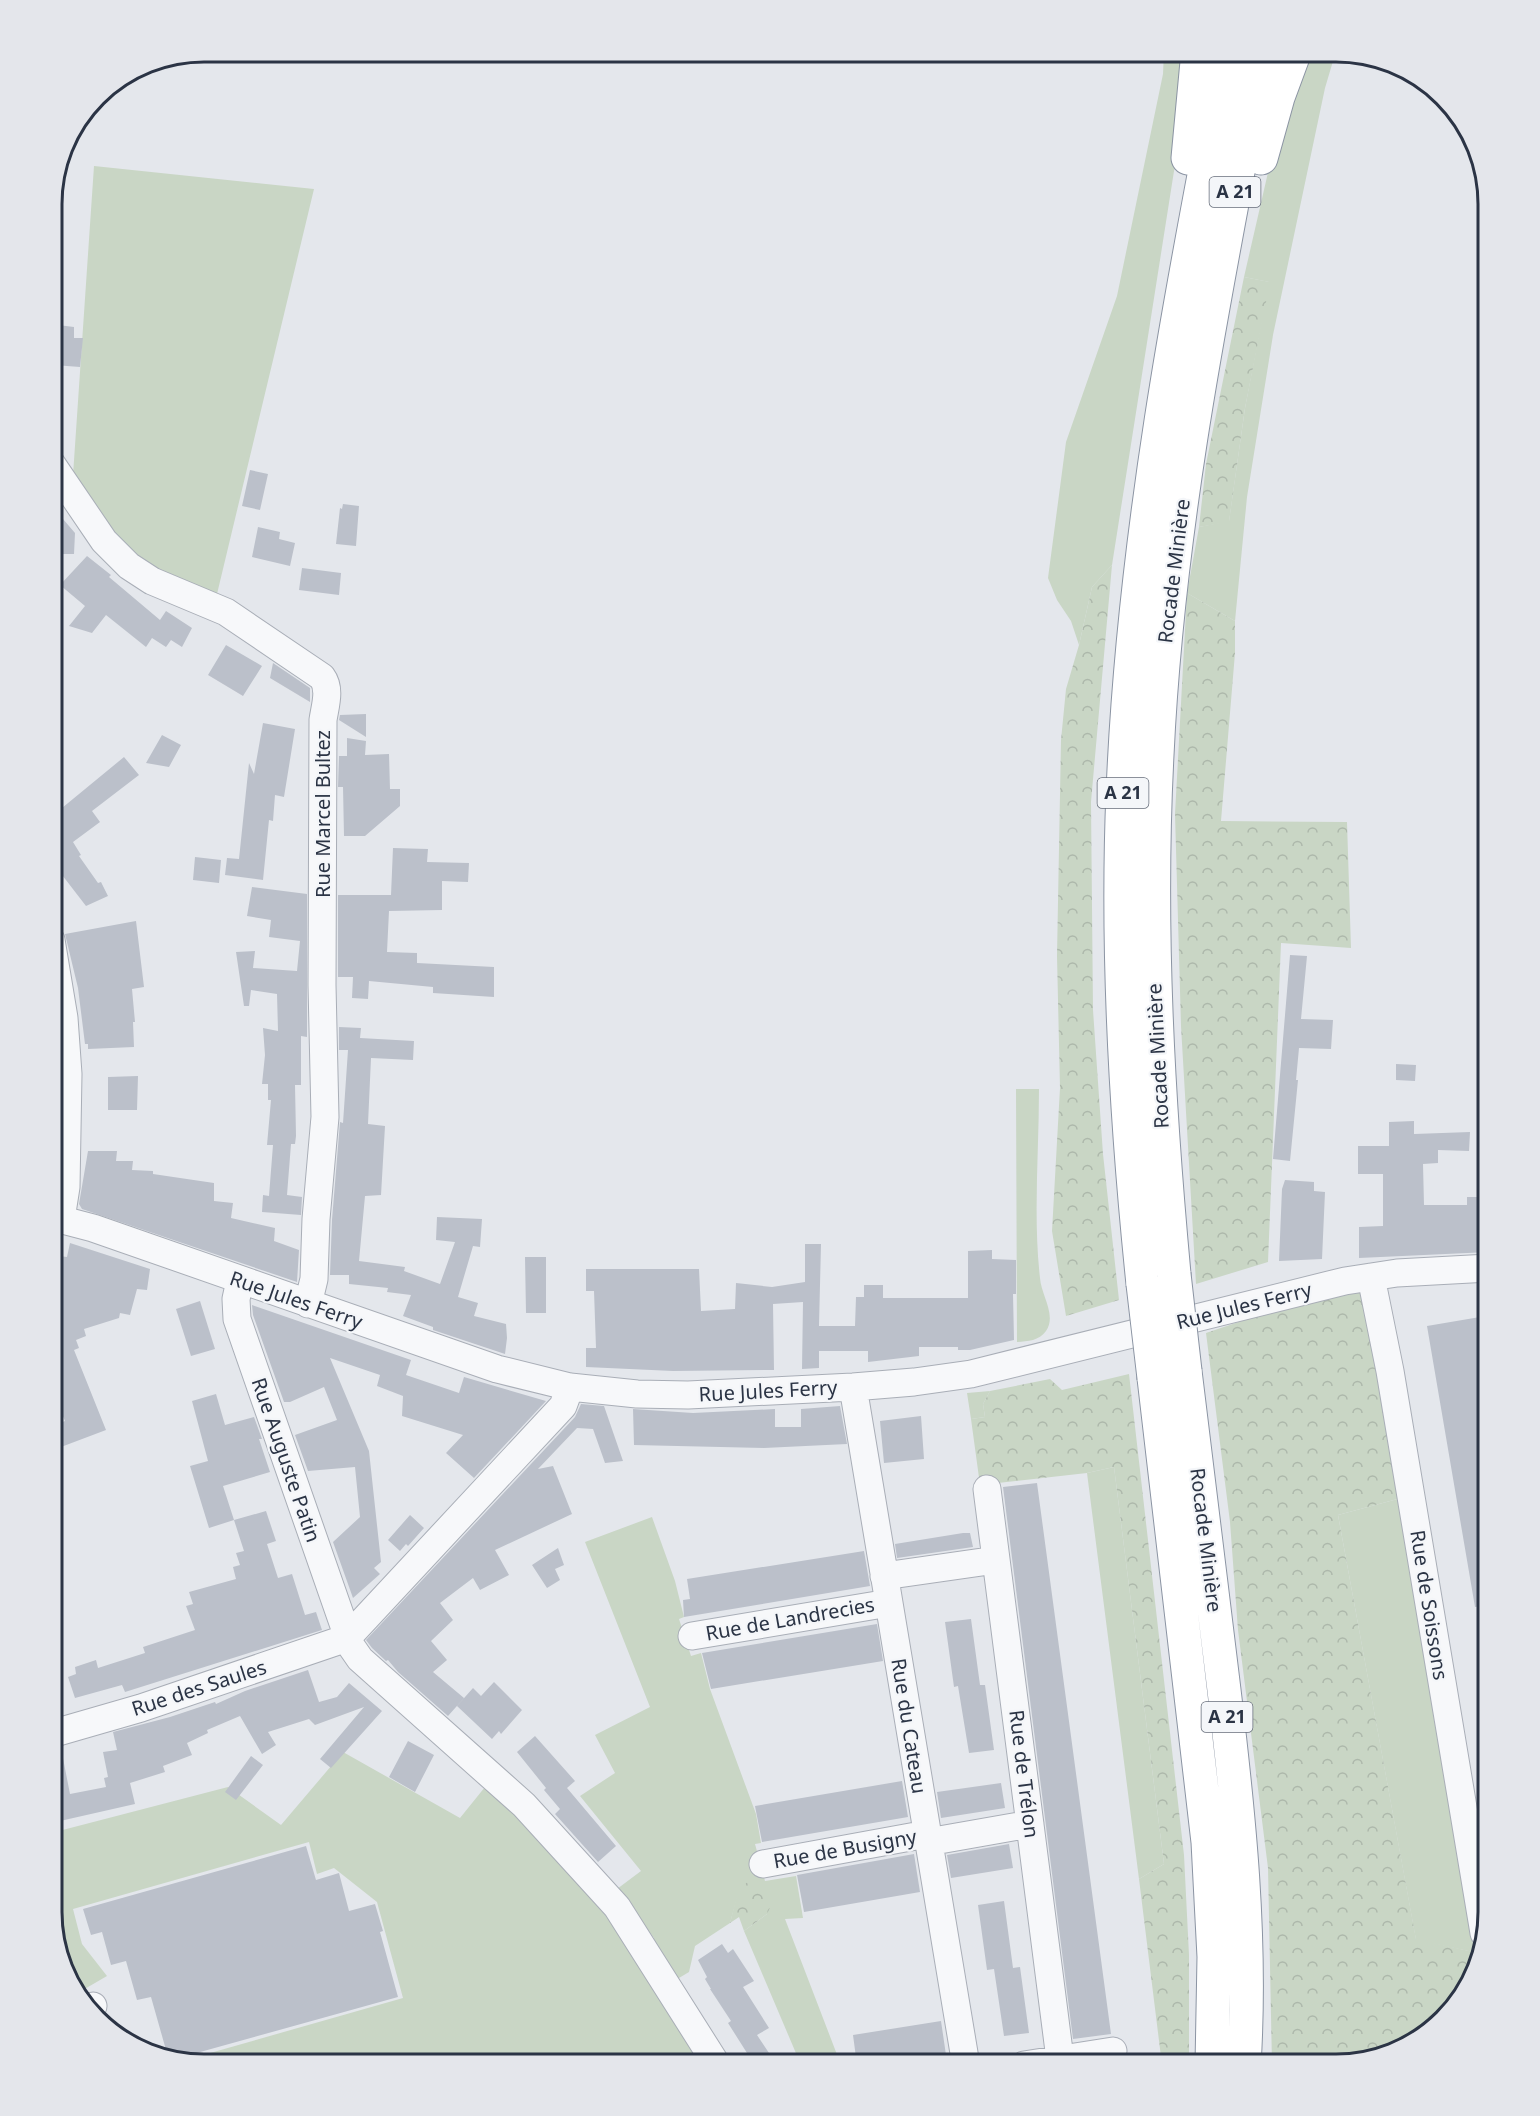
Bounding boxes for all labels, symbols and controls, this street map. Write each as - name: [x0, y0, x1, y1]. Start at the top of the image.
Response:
- road number: A 21: [1210, 177, 1260, 207]
- street label: Rocade Minière: [1151, 497, 1196, 645]
- street label: Rue Marcel Bultez: [309, 730, 336, 898]
- road number: A 21: [1098, 778, 1148, 808]
- street label: Rocade Minière: [1140, 983, 1175, 1129]
- street label: Rue Jules Ferry: [226, 1264, 367, 1335]
- street label: Rue Jules Ferry: [1173, 1275, 1315, 1335]
- street label: Rue Jules Ferry: [698, 1373, 839, 1408]
- street label: Rue Auguste Patin: [246, 1374, 327, 1546]
- street label: Rocade Minière: [1184, 1466, 1229, 1614]
- street label: Rue de Soissons: [1404, 1528, 1455, 1682]
- street label: Rue de Landrecies: [703, 1590, 877, 1647]
- street label: Rue des Saules: [128, 1653, 270, 1722]
- street label: Rue du Cateau: [885, 1656, 934, 1796]
- road number: A 21: [1202, 1702, 1252, 1732]
- street label: Rue de Trélon: [1003, 1708, 1046, 1840]
- street label: Rue de Busigny: [771, 1822, 919, 1874]

